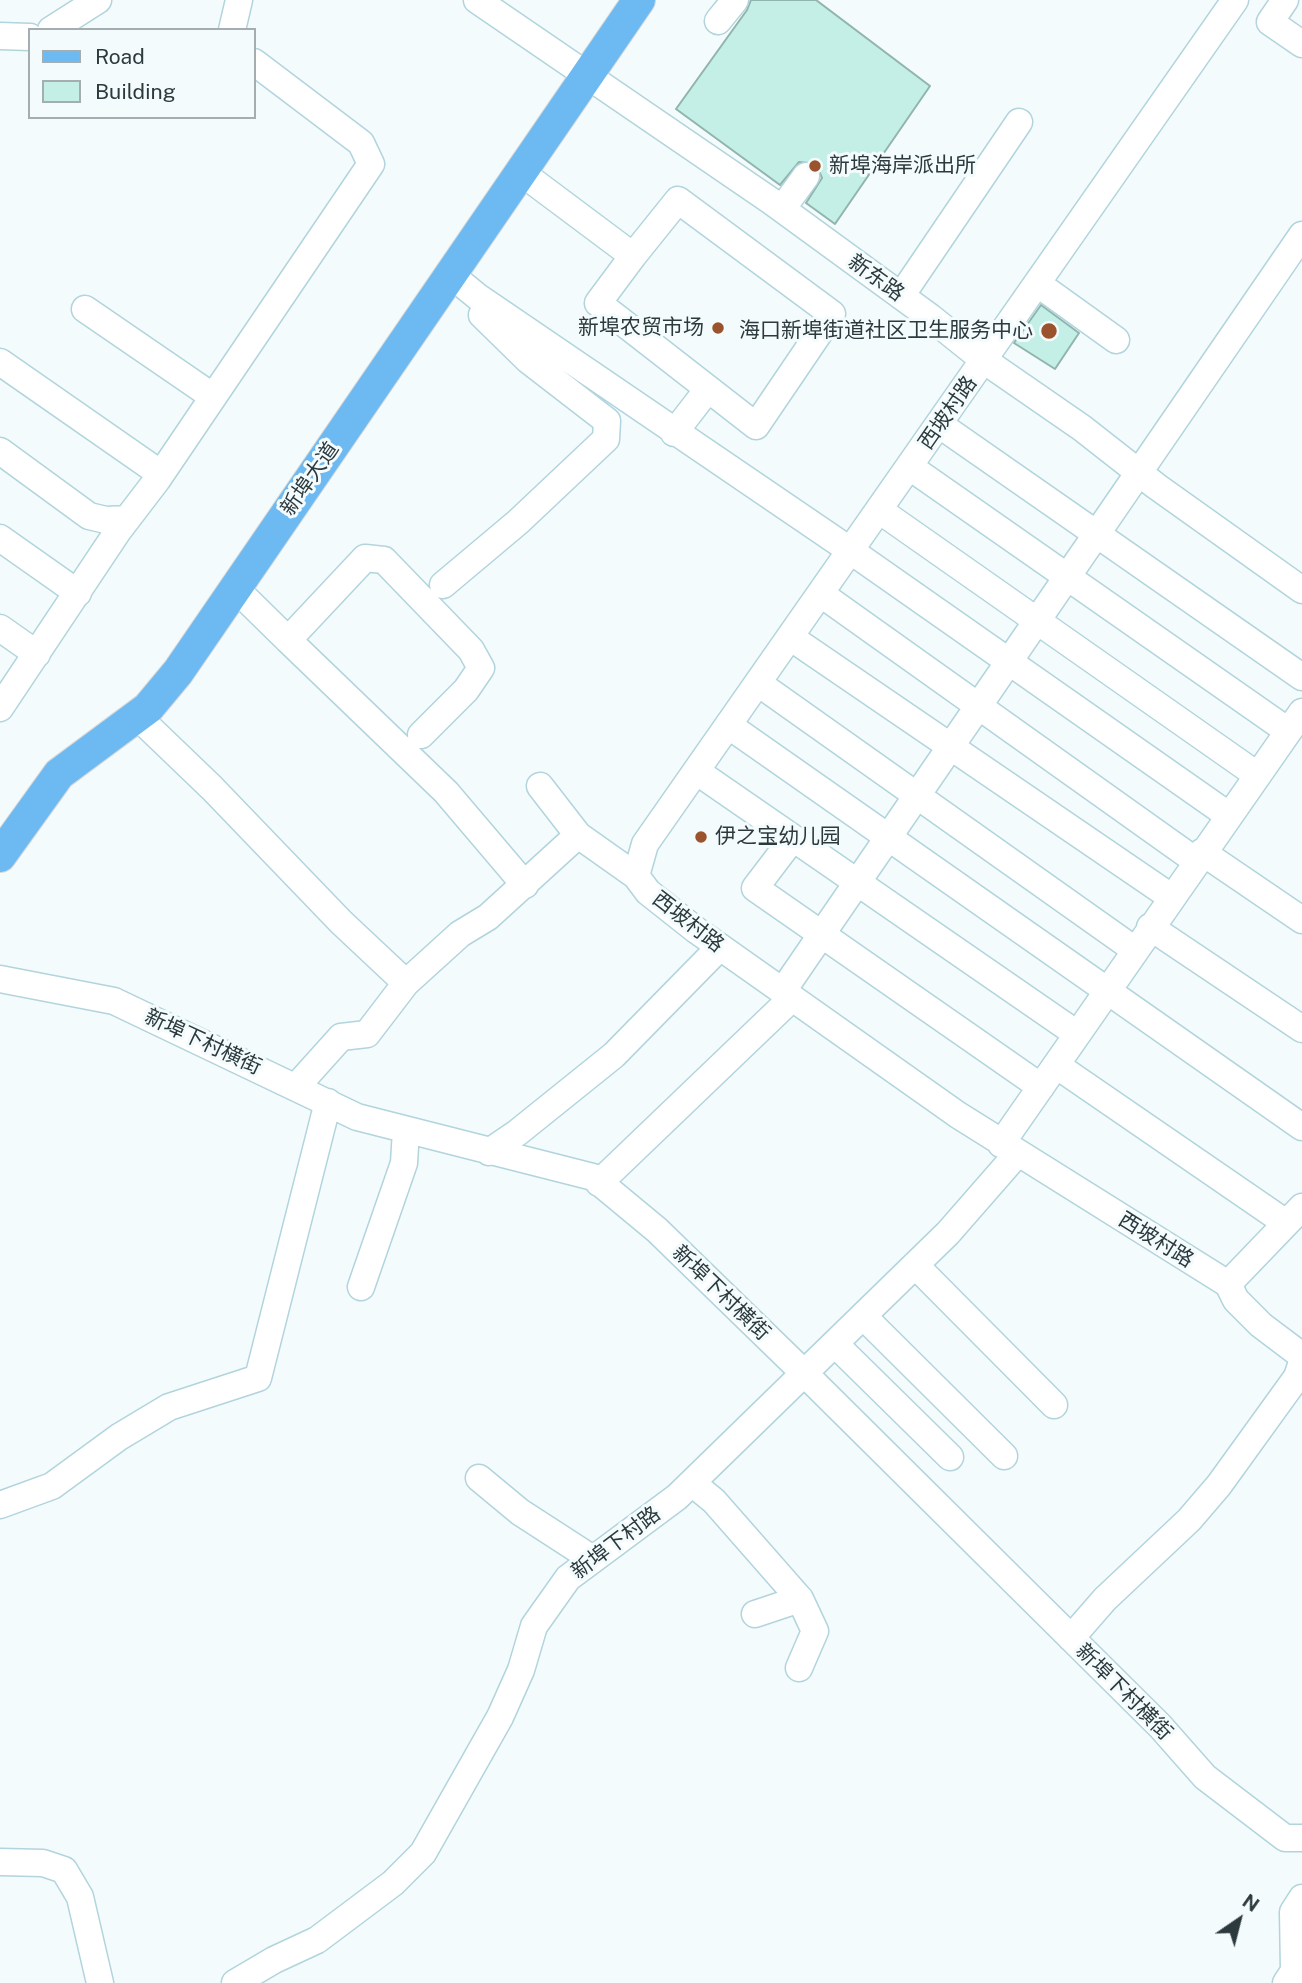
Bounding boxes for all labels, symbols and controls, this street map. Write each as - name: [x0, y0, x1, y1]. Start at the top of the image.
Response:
- legend: [28, 28, 256, 119]
- text: Road: [95, 44, 145, 69]
- text: Building: [95, 79, 176, 104]
- place label: 新埠海岸派出所: [829, 153, 976, 179]
- marker: 新埠海岸派出所: [807, 158, 823, 174]
- street label: 新东路: [843, 249, 909, 307]
- place label: 新埠农贸市场: [578, 315, 704, 341]
- place label: 海口新埠街道社区卫生服务中心: [739, 318, 1033, 344]
- marker: 新埠农贸市场: [710, 320, 726, 336]
- marker: 海口新埠街道社区卫生服务中心: [1039, 321, 1059, 341]
- street label: 西坡村路: [914, 371, 982, 455]
- street label: 新埠大道: [276, 437, 344, 521]
- place label: 伊之宝幼儿园: [715, 824, 841, 850]
- marker: 伊之宝幼儿园: [693, 829, 709, 845]
- street label: 西坡村路: [647, 886, 729, 958]
- street label: 新埠下村横街: [141, 1004, 265, 1080]
- street label: 西坡村路: [1114, 1207, 1198, 1273]
- street label: 新埠下村横街: [667, 1240, 775, 1346]
- street label: 新埠下村路: [566, 1501, 666, 1585]
- street label: 新埠下村横街: [1071, 1639, 1177, 1745]
- north arrow: [1204, 1885, 1274, 1955]
- text: N: [1239, 1890, 1263, 1916]

